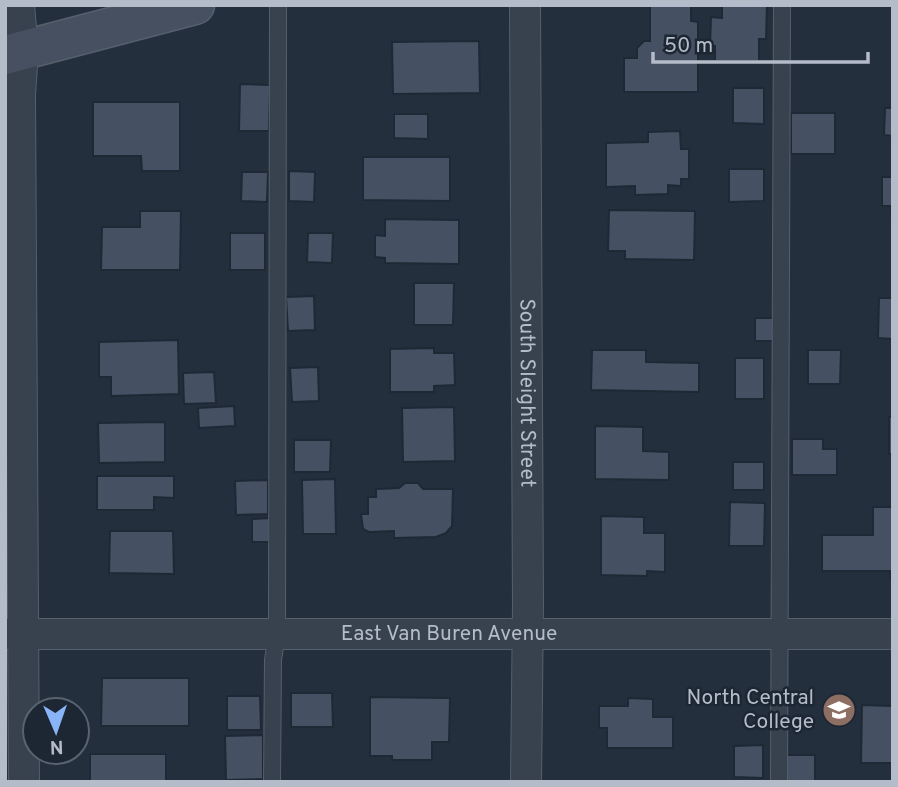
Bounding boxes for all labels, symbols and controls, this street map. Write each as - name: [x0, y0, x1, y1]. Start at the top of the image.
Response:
- scale bar: [653, 21, 868, 65]
- text: 50 m: [664, 33, 713, 60]
- street label: South Sleight Street: [513, 298, 541, 488]
- street label: East Van Buren Avenue: [341, 621, 557, 648]
- place label: North Central College: [687, 685, 814, 736]
- school or university icon: North Central College: [820, 691, 858, 729]
- north arrow: [21, 696, 91, 766]
- text: N: [49, 734, 64, 758]

